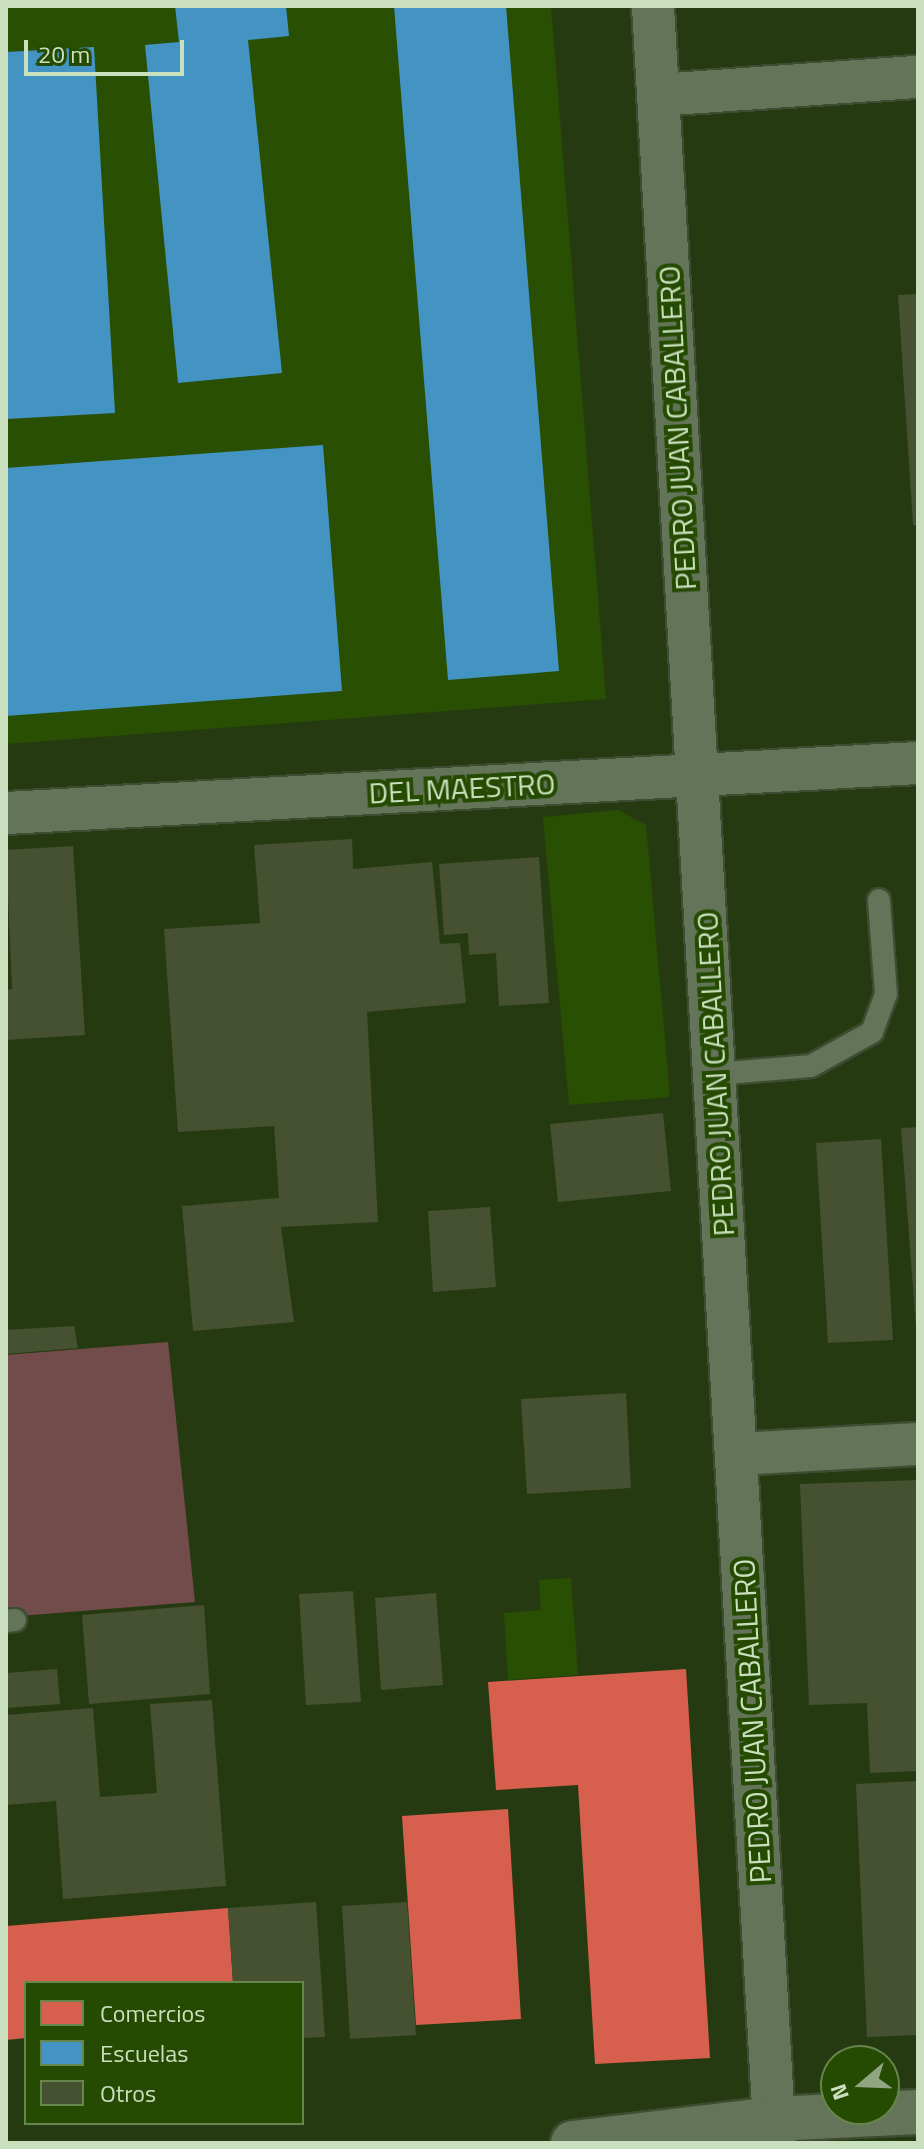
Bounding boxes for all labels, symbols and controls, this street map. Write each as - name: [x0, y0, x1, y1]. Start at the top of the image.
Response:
- scale bar: [28, 24, 188, 74]
- text: 20 m: [38, 36, 90, 72]
- street label: PEDRO JUAN CABALLERO: [651, 265, 703, 591]
- street label: DEL MAESTRO: [368, 765, 556, 811]
- street label: PEDRO JUAN CABALLERO: [689, 911, 741, 1237]
- street label: PEDRO JUAN CABALLERO: [726, 1558, 778, 1884]
- legend: [24, 1981, 304, 2125]
- text: Comercios: [100, 1995, 205, 2031]
- text: Escuelas: [100, 2035, 189, 2071]
- north arrow: [820, 2045, 900, 2125]
- text: Otros: [100, 2075, 156, 2111]
- text: N: [821, 2079, 858, 2105]

